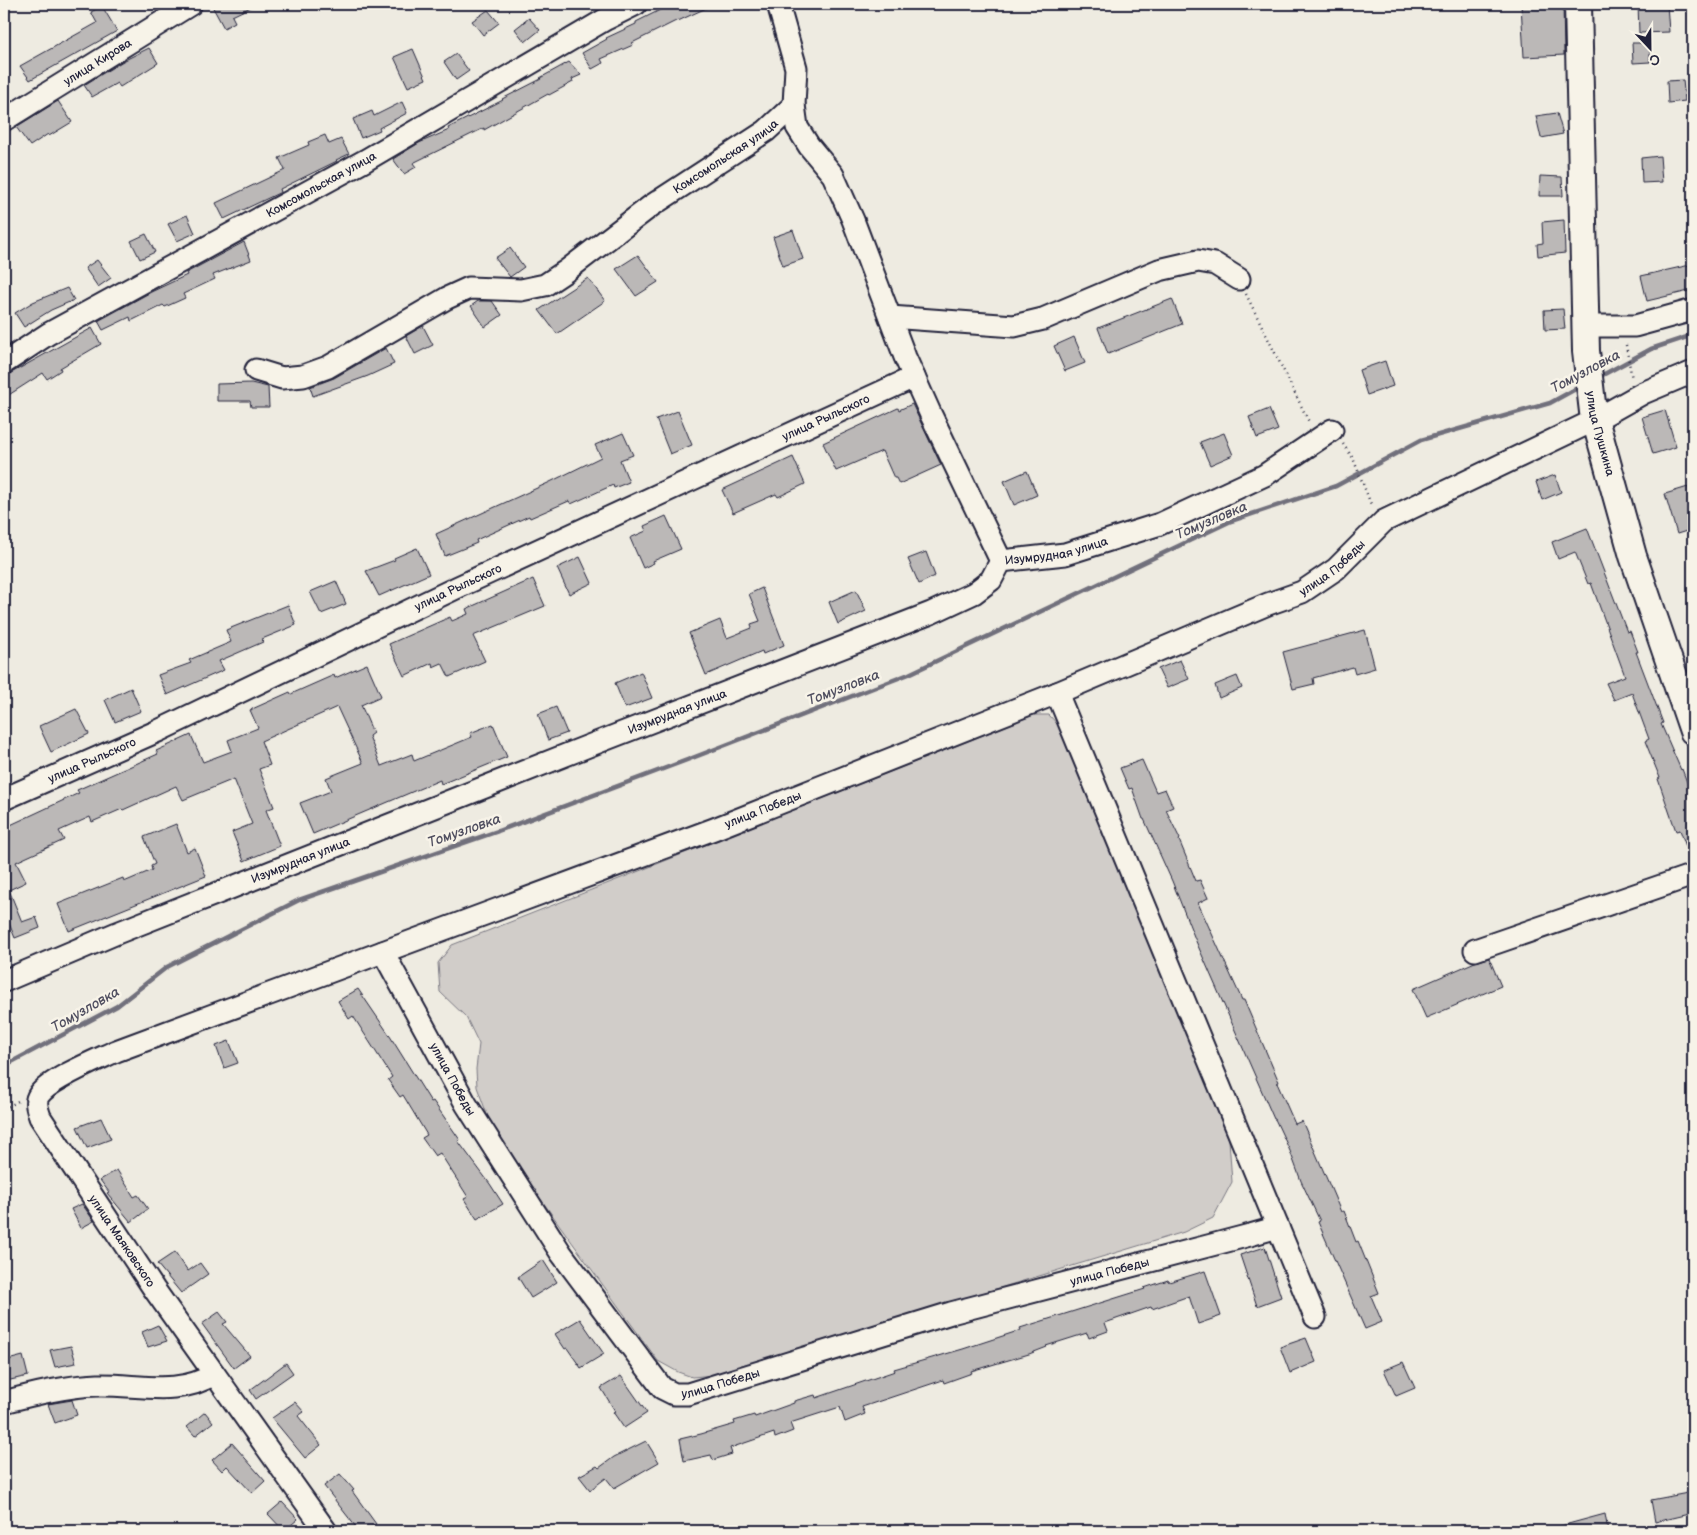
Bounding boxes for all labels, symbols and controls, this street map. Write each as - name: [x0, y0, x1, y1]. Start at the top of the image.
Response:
- north arrow: [1624, 22, 1674, 72]
- street label: улица Кирова: [61, 36, 135, 89]
- text: С: [1647, 50, 1662, 69]
- street label: Комсомольская улица: [671, 116, 782, 197]
- street label: Комсомольская улица: [264, 149, 379, 221]
- water label: Томузловка: [1548, 346, 1623, 397]
- street label: улица Пушкина: [1583, 390, 1617, 478]
- street label: улица Рыльского: [780, 392, 872, 445]
- water label: Томузловка: [1173, 498, 1250, 543]
- street label: Изумрудная улица: [1004, 534, 1110, 569]
- street label: улица Победы: [1297, 537, 1369, 600]
- street label: улица Рыльского: [412, 561, 504, 615]
- water label: Томузловка: [805, 666, 882, 709]
- street label: Изумрудная улица: [626, 686, 729, 738]
- street label: улица Рыльского: [46, 735, 138, 787]
- street label: улица Победы: [723, 788, 804, 832]
- water label: Томузловка: [425, 810, 503, 851]
- street label: Изумрудная улица: [249, 834, 352, 887]
- water label: Томузловка: [48, 983, 123, 1036]
- street label: улица Победы: [426, 1040, 479, 1119]
- street label: улица Маяковского: [85, 1192, 158, 1290]
- street label: улица Победы: [1069, 1255, 1151, 1290]
- street label: улица Победы: [682, 1365, 762, 1402]

